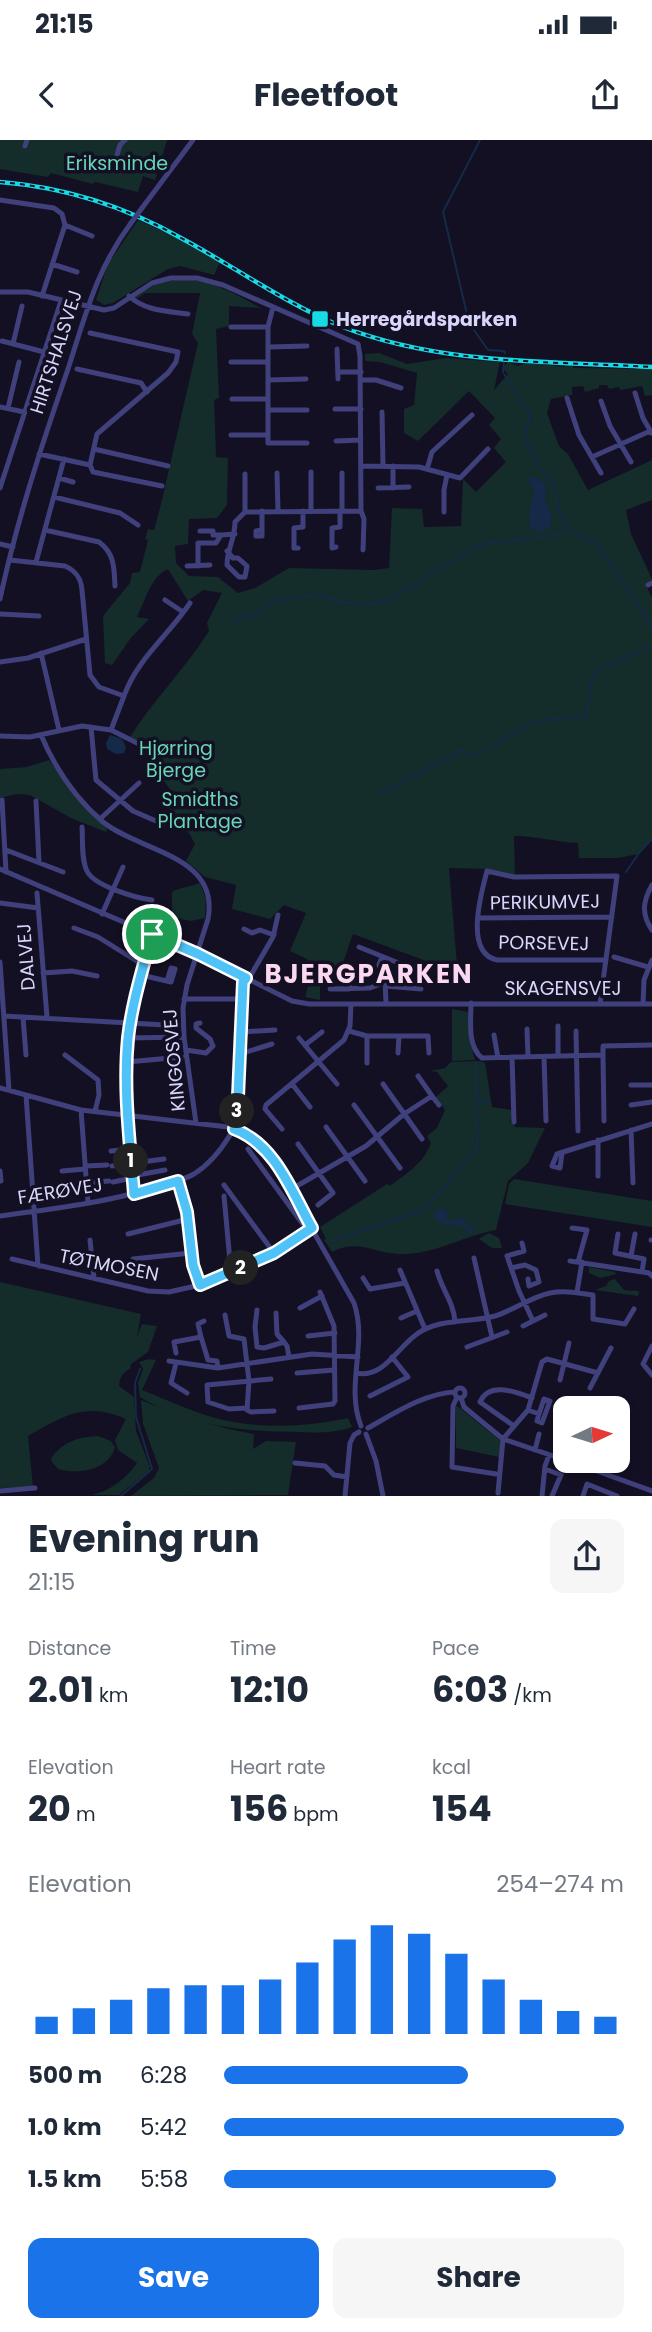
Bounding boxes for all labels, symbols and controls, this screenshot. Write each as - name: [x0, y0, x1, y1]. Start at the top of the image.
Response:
- text: 21:15: [35, 6, 94, 42]
- text: Fleetfoot: [254, 72, 398, 117]
- icon: back: [28, 76, 66, 114]
- icon: share: [586, 76, 624, 114]
- park label: Eriksminde: [66, 150, 168, 177]
- street label: HIRTSHALSVEJ: [23, 287, 89, 417]
- place label: Herregårdsparken: [336, 306, 517, 333]
- marker: Herregårdsparken: [310, 309, 330, 329]
- park label: Hjørring Bjerge: [139, 735, 213, 784]
- park label: Smidths Plantage: [157, 786, 243, 835]
- street label: PERIKUMVEJ: [490, 888, 600, 916]
- pin: [122, 904, 182, 964]
- icon: arrive: [133, 915, 171, 953]
- street label: DALVEJ: [10, 923, 42, 991]
- street label: PORSEVEJ: [498, 929, 590, 957]
- district label: BJERGPARKEN: [264, 956, 474, 992]
- street label: SKAGENSVEJ: [504, 975, 622, 1002]
- street label: KINGOSVEJ: [156, 1008, 192, 1112]
- pin: 3: [219, 1094, 254, 1128]
- text: 3: [231, 1097, 242, 1124]
- pin: 1: [114, 1144, 148, 1178]
- text: 1: [127, 1147, 134, 1174]
- street label: FÆRØVEJ: [16, 1171, 104, 1211]
- street label: TØTMOSEN: [57, 1242, 161, 1288]
- pin: 2: [224, 1250, 258, 1286]
- text: 2: [235, 1254, 246, 1281]
- north arrow: [553, 1396, 630, 1474]
- map controls: [553, 1396, 630, 1473]
- text: Evening run: [28, 1512, 260, 1565]
- button: share: [550, 1519, 624, 1593]
- text: 21:15: [28, 1566, 75, 1598]
- text: Distance: [28, 1635, 111, 1662]
- text: Time: [230, 1635, 276, 1662]
- text: Pace: [432, 1635, 479, 1662]
- text: 2.01: [28, 1665, 94, 1714]
- text: 12:10: [230, 1665, 309, 1714]
- text: 6:03: [432, 1665, 508, 1714]
- text: km: [94, 1682, 128, 1709]
- text: /km: [508, 1682, 552, 1709]
- text: Elevation: [28, 1754, 114, 1781]
- text: Heart rate: [230, 1754, 325, 1781]
- text: kcal: [432, 1754, 471, 1781]
- text: 20: [28, 1784, 71, 1833]
- text: 156: [230, 1784, 288, 1833]
- text: 154: [432, 1784, 492, 1833]
- text: m: [71, 1801, 95, 1828]
- text: bpm: [288, 1801, 339, 1828]
- text: Elevation: [28, 1868, 132, 1900]
- text: 254–274 m: [496, 1868, 624, 1900]
- text: 500 m: [28, 2059, 102, 2091]
- text: 6:28: [140, 2059, 187, 2091]
- text: 1.0 km: [28, 2111, 102, 2143]
- text: 5:42: [140, 2111, 187, 2143]
- text: 1.5 km: [28, 2163, 102, 2195]
- text: 5:58: [140, 2163, 188, 2195]
- button: Save: [28, 2238, 319, 2318]
- button: Share: [333, 2238, 624, 2318]

